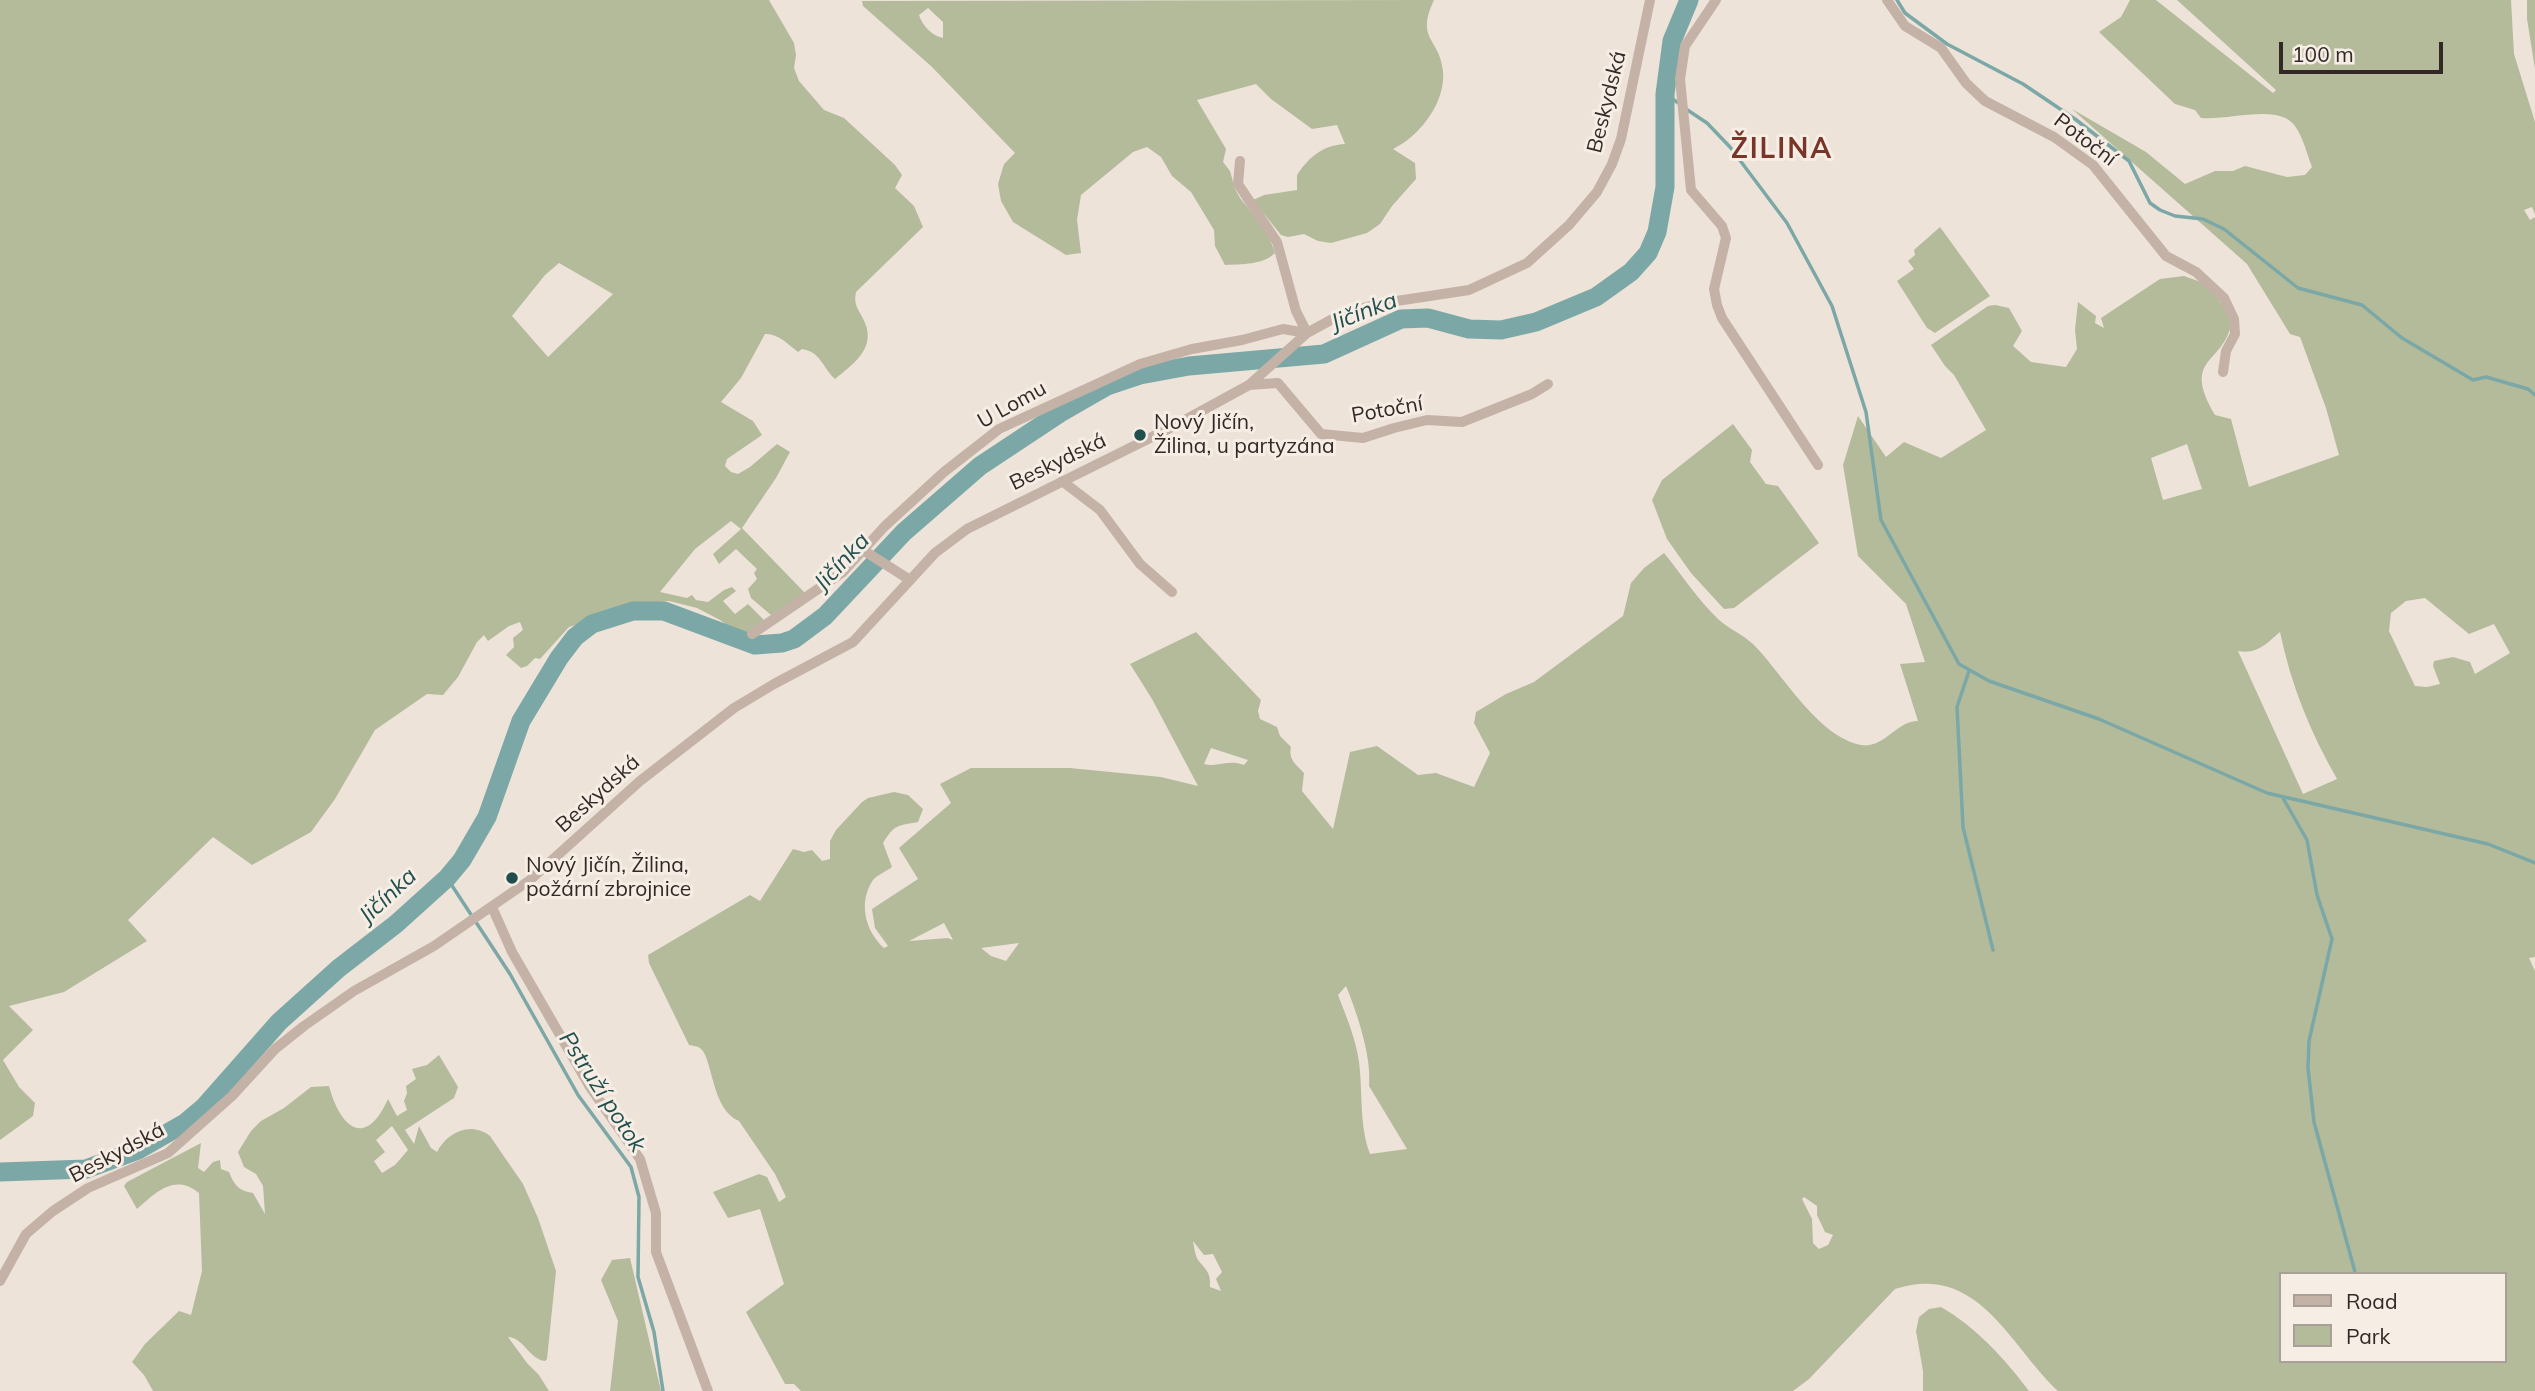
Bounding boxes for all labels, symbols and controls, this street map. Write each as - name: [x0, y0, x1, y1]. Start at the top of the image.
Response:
- scale bar: [2283, 28, 2448, 72]
- text: 100 m: [2292, 41, 2354, 67]
- street label: Beskydská: [1582, 48, 1632, 156]
- street label: Potoční: [2049, 108, 2121, 172]
- district label: ŽILINA: [1731, 133, 1833, 167]
- water label: Jičínka: [1327, 287, 1401, 337]
- street label: U Lomu: [973, 376, 1051, 434]
- street label: Potoční: [1349, 391, 1425, 429]
- place label: Nový Jičín, Žilina, u partyzána: [1154, 410, 1335, 460]
- marker: Nový Jičín, Žilina, u partyzána: [1132, 427, 1148, 443]
- street label: Beskydská: [1006, 428, 1110, 496]
- water label: Jičínka: [808, 527, 876, 597]
- street label: Beskydská: [551, 750, 645, 838]
- place label: Nový Jičín, Žilina, požární zbrojnice: [526, 853, 691, 903]
- water label: Jičínka: [353, 862, 423, 930]
- marker: Nový Jičín, Žilina, požární zbrojnice: [504, 870, 520, 886]
- water label: Pstruží potok: [553, 1026, 651, 1158]
- street label: Beskydská: [65, 1117, 169, 1189]
- legend: [2280, 1272, 2507, 1363]
- text: Road: [2346, 1288, 2397, 1314]
- text: Park: [2346, 1323, 2390, 1349]

